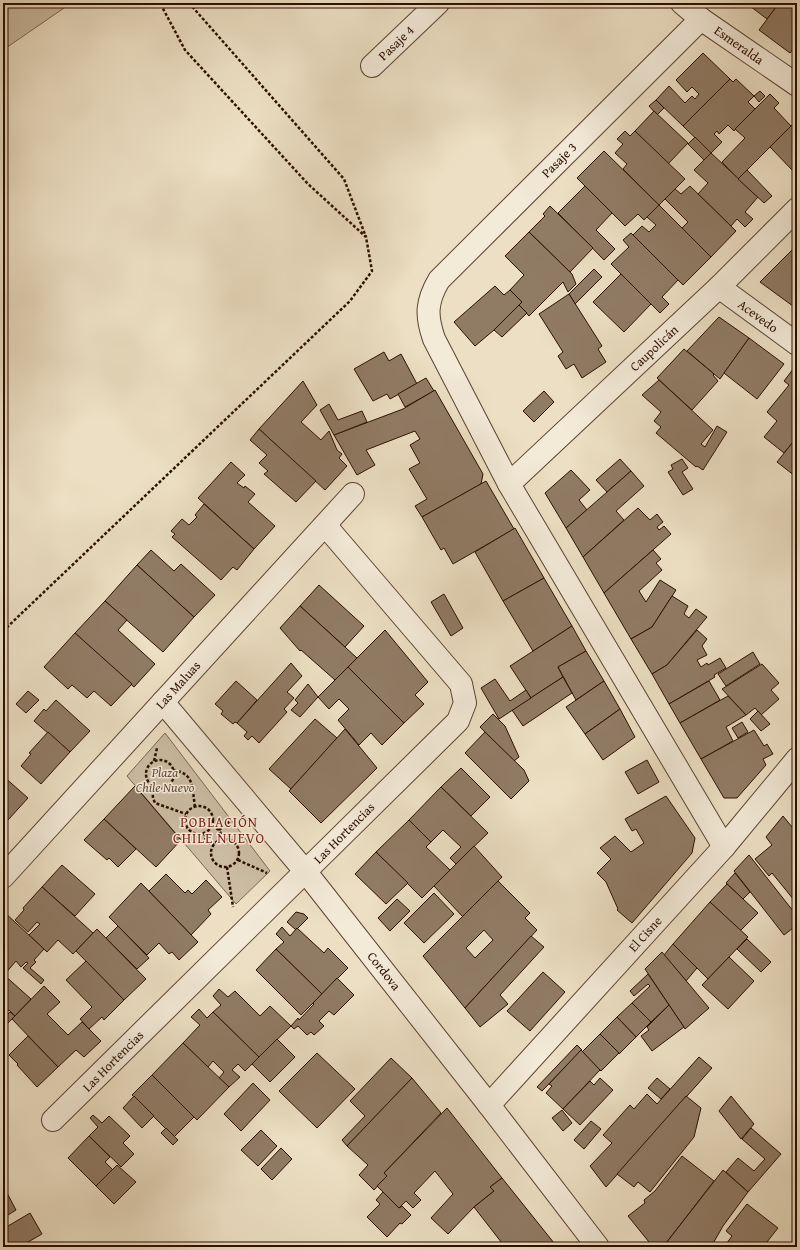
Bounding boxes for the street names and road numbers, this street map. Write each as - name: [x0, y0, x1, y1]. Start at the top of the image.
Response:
- street label: Pasaje 4: [374, 21, 418, 65]
- street label: Esmeralda: [710, 21, 768, 69]
- street label: Pasaje 3: [537, 138, 581, 182]
- street label: Acevedo: [734, 295, 782, 337]
- street label: Caupolicán: [625, 320, 683, 376]
- street label: Las Maluas: [151, 657, 205, 713]
- street label: Las Hortencias: [309, 798, 379, 868]
- street label: El Cisne: [624, 912, 666, 956]
- street label: Cordova: [363, 948, 406, 995]
- street label: Las Hortencias: [78, 1026, 148, 1096]

